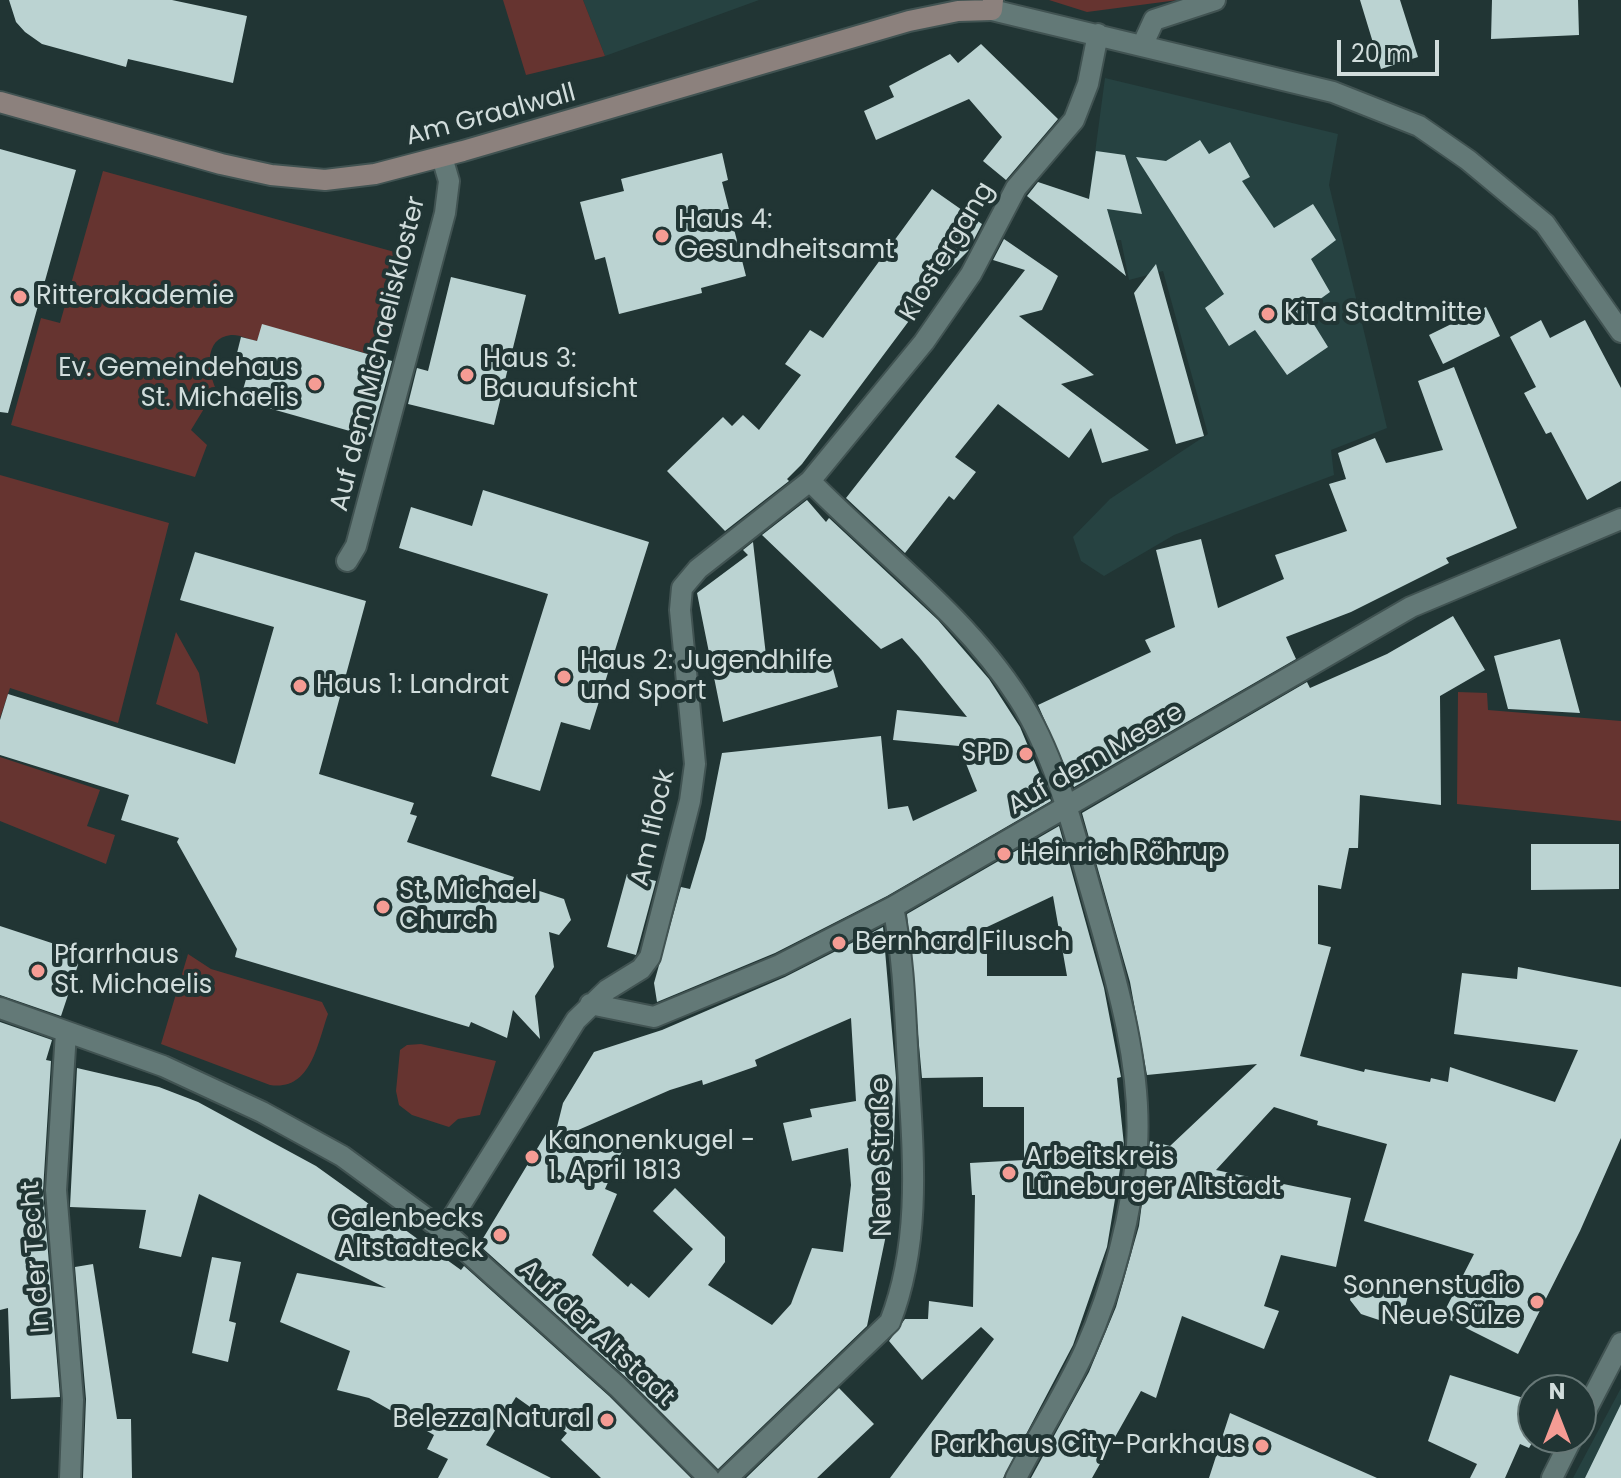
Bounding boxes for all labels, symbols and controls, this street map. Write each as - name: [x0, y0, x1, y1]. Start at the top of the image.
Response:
- scale bar: [1341, 24, 1443, 74]
- text: 20 m: [1351, 37, 1411, 70]
- street label: Am Graalwall: [403, 78, 579, 154]
- street label: Klostergang: [894, 177, 1002, 327]
- street label: Auf dem Michaeliskloster: [325, 193, 433, 515]
- place label: Haus 4: Gesundheitsamt: [678, 205, 895, 266]
- marker: Haus 4: Gesundheitsamt: [653, 227, 671, 245]
- place label: Ritterakademie: [36, 281, 234, 313]
- marker: Ritterakademie: [11, 288, 29, 306]
- place label: KiTa Stadtmitte: [1284, 298, 1482, 330]
- marker: KiTa Stadtmitte: [1259, 305, 1277, 323]
- place label: Haus 3: Bauaufsicht: [483, 344, 638, 406]
- place label: Ev. Gemeindehaus St. Michaelis: [58, 353, 299, 414]
- marker: Haus 3: Bauaufsicht: [458, 366, 476, 384]
- marker: Ev. Gemeindehaus St. Michaelis: [306, 375, 324, 393]
- place label: Haus 2: Jugendhilfe und Sport: [580, 646, 833, 708]
- marker: Haus 2: Jugendhilfe und Sport: [555, 668, 573, 686]
- place label: Haus 1: Landrat: [316, 670, 509, 702]
- marker: Haus 1: Landrat: [291, 677, 309, 695]
- street label: Auf dem Meere: [1003, 697, 1189, 823]
- place label: SPD: [961, 738, 1010, 770]
- marker: SPD: [1017, 745, 1035, 763]
- street label: Am Iflock: [625, 767, 683, 889]
- place label: Heinrich Röhrup: [1020, 838, 1226, 870]
- marker: Heinrich Röhrup: [995, 845, 1013, 863]
- place label: St. Michael Church: [399, 876, 537, 938]
- marker: St. Michael Church: [374, 898, 392, 916]
- place label: Bernhard Filusch: [855, 927, 1070, 959]
- marker: Bernhard Filusch: [830, 934, 848, 952]
- place label: Pfarrhaus St. Michaelis: [54, 940, 212, 1002]
- marker: Pfarrhaus St. Michaelis: [29, 962, 47, 980]
- street label: Neue Straße: [866, 1077, 900, 1237]
- place label: Kanonenkugel - 1. April 1813: [548, 1126, 755, 1188]
- place label: Arbeitskreis Lüneburger Altstadt: [1025, 1142, 1281, 1204]
- marker: Kanonenkugel - 1. April 1813: [523, 1148, 541, 1166]
- marker: Arbeitskreis Lüneburger Altstadt: [1000, 1164, 1018, 1182]
- street label: In der Techt: [16, 1180, 58, 1334]
- place label: Galenbecks Altstadteck: [331, 1204, 484, 1266]
- marker: Galenbecks Altstadteck: [491, 1226, 509, 1244]
- street label: Auf der Altstadt: [512, 1254, 680, 1414]
- place label: Sonnenstudio Neue Sülze: [1343, 1271, 1521, 1332]
- marker: Sonnenstudio Neue Sülze: [1528, 1293, 1546, 1311]
- north arrow: [1517, 1374, 1597, 1454]
- text: N: [1549, 1376, 1565, 1407]
- place label: Belezza Natural: [393, 1404, 591, 1436]
- marker: Belezza Natural: [598, 1411, 616, 1429]
- place label: Parkhaus City-Parkhaus: [934, 1430, 1246, 1462]
- marker: Parkhaus City-Parkhaus: [1253, 1437, 1271, 1455]

